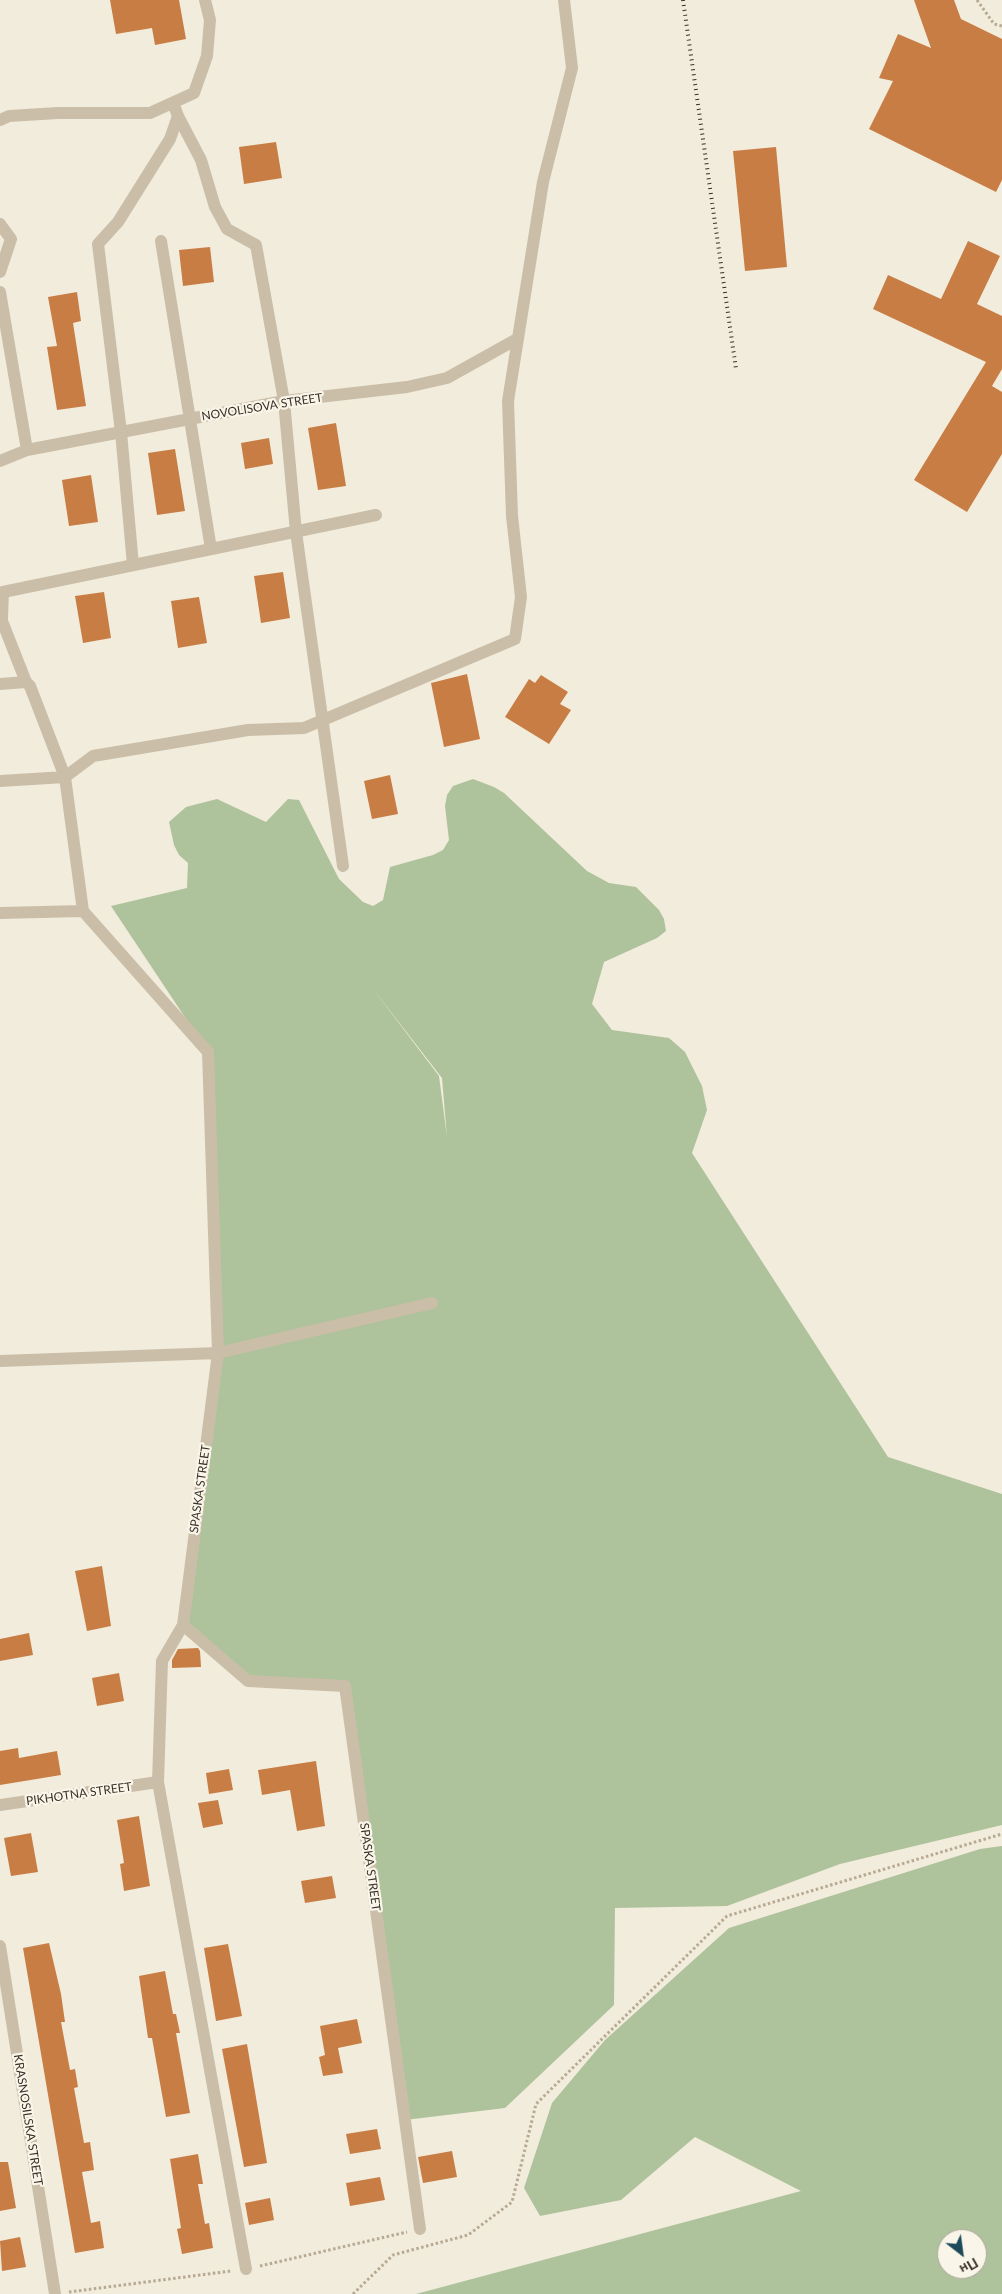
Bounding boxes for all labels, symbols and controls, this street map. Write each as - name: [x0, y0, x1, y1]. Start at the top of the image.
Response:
- street label: NOVOLISOVA STREET: [201, 390, 323, 424]
- street label: SPASKA STREET: [187, 1444, 213, 1534]
- street label: PIKHOTNA STREET: [25, 1779, 133, 1809]
- street label: SPASKA STREET: [357, 1822, 383, 1912]
- street label: KRASNOSILSKA STREET: [11, 2053, 45, 2187]
- north arrow: [937, 2229, 987, 2279]
- text: Пн: [957, 2255, 981, 2278]

